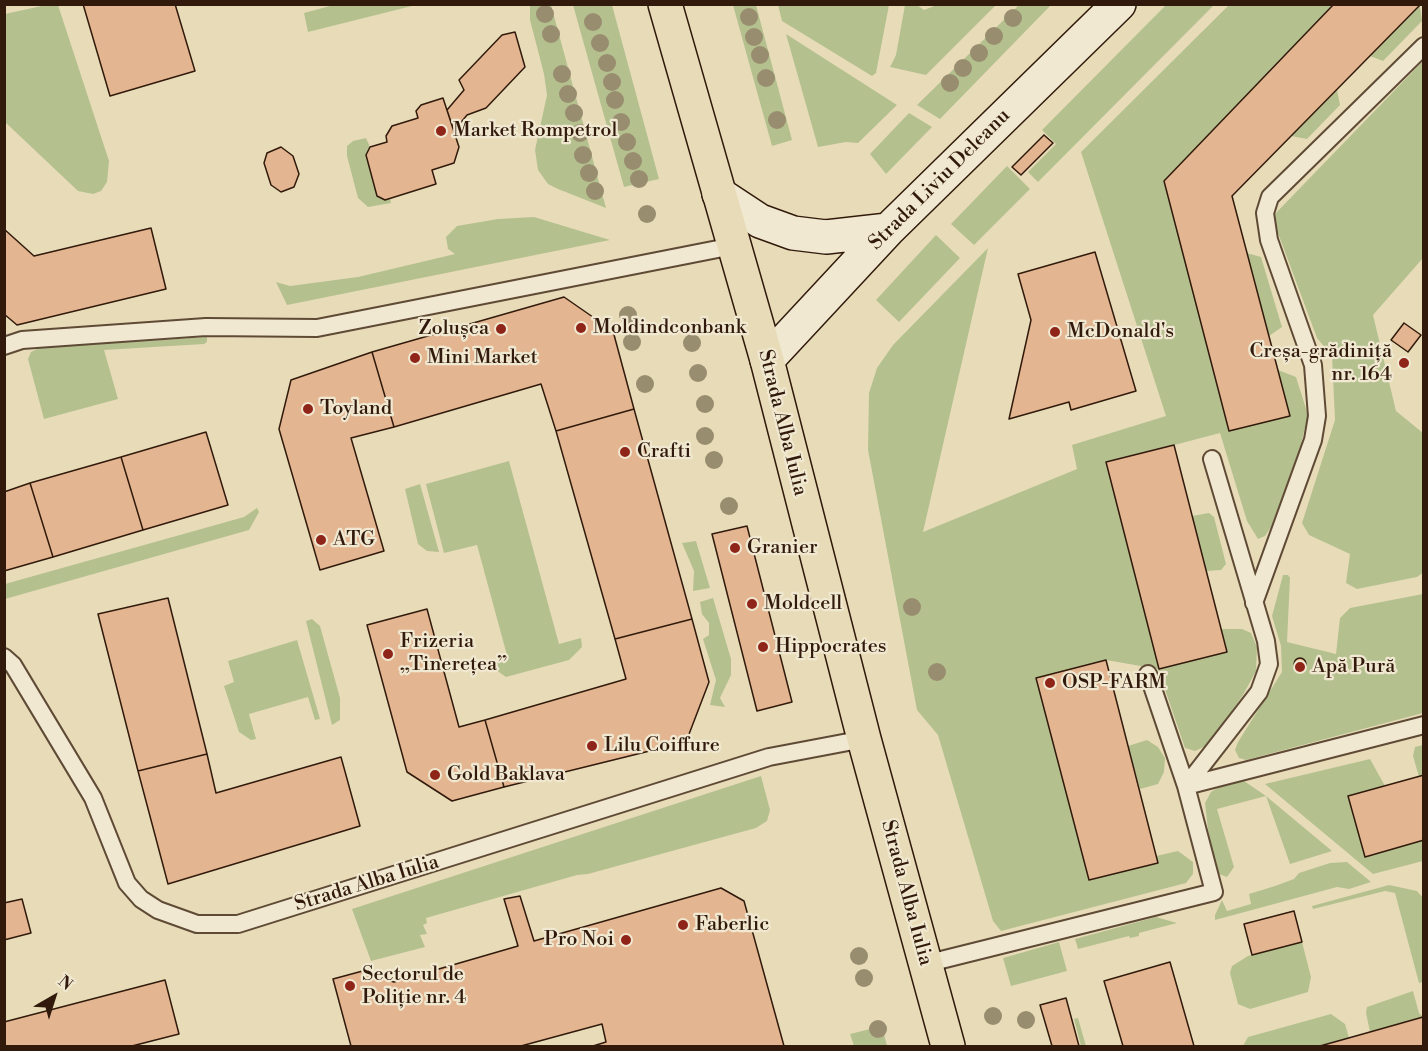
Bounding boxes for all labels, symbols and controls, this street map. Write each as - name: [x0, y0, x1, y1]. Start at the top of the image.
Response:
- street label: Strada Liviu Deleanu: [864, 104, 1016, 256]
- place label: Market Rompetrol: [453, 119, 617, 143]
- marker: Market Rompetrol: [434, 124, 448, 138]
- place label: Moldindconbank: [593, 316, 746, 340]
- place label: Zolușca: [418, 317, 489, 341]
- place label: McDonald's: [1067, 320, 1174, 344]
- marker: Moldindconbank: [574, 321, 588, 335]
- marker: Zolușca: [494, 322, 508, 336]
- marker: McDonald's: [1048, 325, 1062, 339]
- place label: Creșa-grădiniță nr. 164: [1250, 340, 1392, 387]
- place label: Mini Market: [427, 346, 538, 370]
- street label: Strada Alba Iulia: [752, 347, 812, 499]
- marker: Mini Market: [408, 351, 422, 365]
- marker: Creșa-grădiniță nr. 164: [1397, 356, 1411, 370]
- place label: Toyland: [320, 397, 392, 421]
- marker: Toyland: [301, 402, 315, 416]
- place label: Crafti: [637, 440, 691, 464]
- marker: Crafti: [618, 445, 632, 459]
- place label: ATG: [333, 528, 375, 552]
- marker: ATG: [314, 533, 328, 547]
- place label: Granier: [747, 536, 818, 560]
- marker: Granier: [728, 541, 742, 555]
- place label: Moldcell: [764, 592, 842, 616]
- marker: Moldcell: [745, 597, 759, 611]
- place label: Frizeria „Tinerețea”: [400, 630, 507, 677]
- place label: Hippocrates: [775, 635, 887, 659]
- marker: Hippocrates: [756, 640, 770, 654]
- marker: Frizeria „Tinerețea”: [381, 647, 395, 661]
- place label: Apă Pură: [1312, 655, 1395, 679]
- marker: Apă Pură: [1293, 660, 1307, 674]
- place label: OSP-FARM: [1062, 671, 1166, 695]
- marker: OSP-FARM: [1043, 676, 1057, 690]
- place label: Lilu Coiffure: [604, 734, 720, 758]
- marker: Lilu Coiffure: [585, 739, 599, 753]
- place label: Gold Baklava: [447, 763, 565, 787]
- marker: Gold Baklava: [428, 768, 442, 782]
- street label: Strada Alba Iulia: [875, 818, 937, 968]
- street label: Strada Alba Iulia: [292, 851, 442, 917]
- place label: Faberlic: [695, 913, 769, 937]
- marker: Faberlic: [676, 918, 690, 932]
- place label: Pro Noi: [544, 928, 614, 952]
- marker: Pro Noi: [619, 933, 633, 947]
- place label: Sectorul de Poliție nr. 4: [362, 963, 466, 1010]
- north arrow: [24, 967, 84, 1027]
- text: N: [54, 971, 77, 995]
- marker: Sectorul de Poliție nr. 4: [343, 979, 357, 993]

